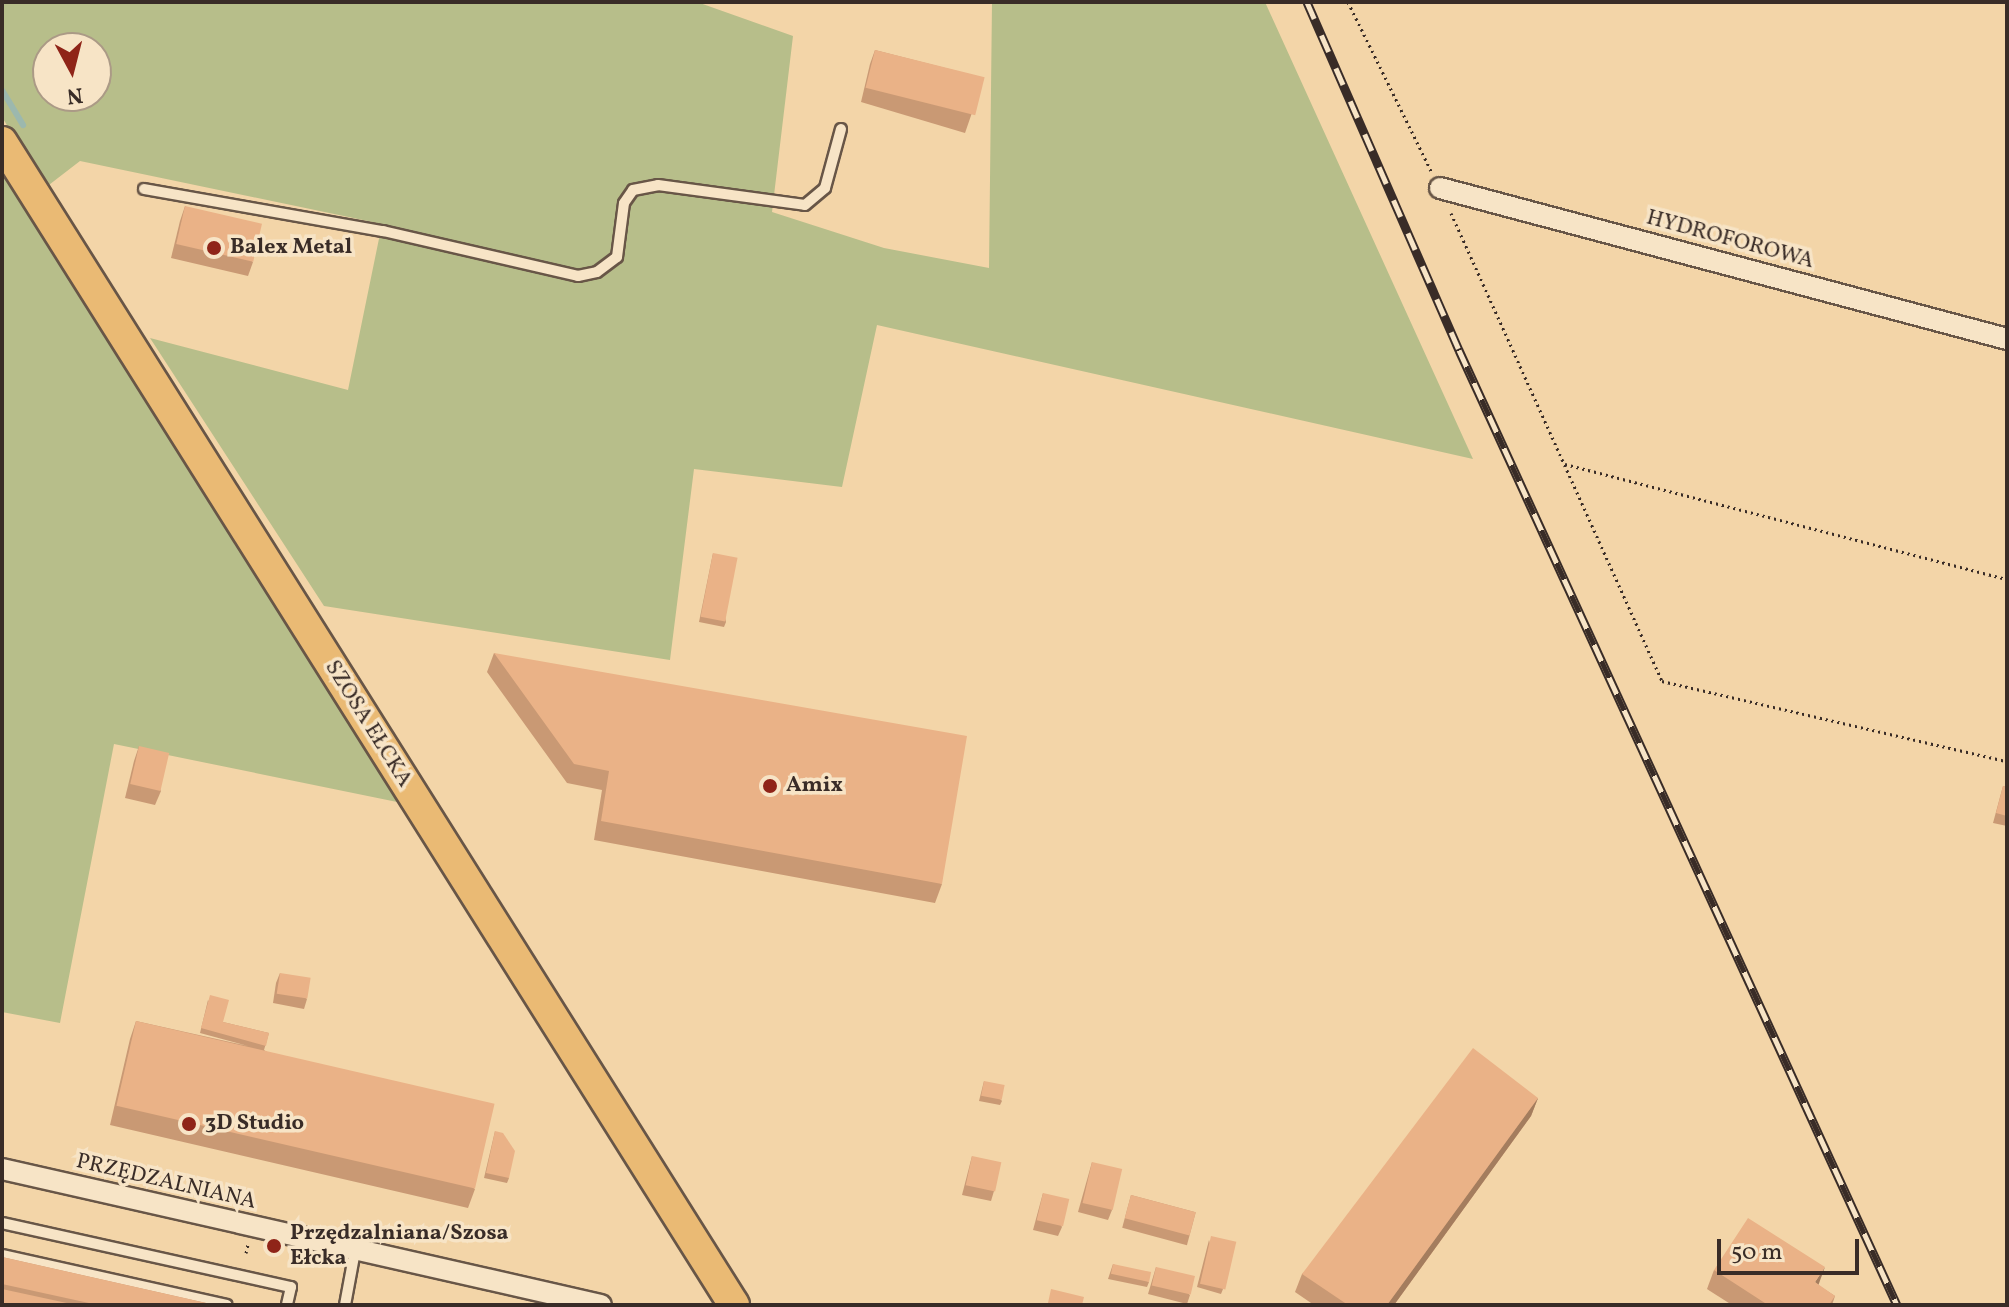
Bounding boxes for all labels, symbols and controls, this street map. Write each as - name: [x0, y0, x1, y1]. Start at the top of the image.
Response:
- north arrow: [32, 32, 112, 112]
- text: N: [65, 78, 85, 111]
- street label: HYDROFOROWA: [1643, 205, 1817, 275]
- place label: Balex Metal: [230, 235, 352, 261]
- marker: Balex Metal: [205, 239, 223, 257]
- street label: SZOSA EŁCKA: [319, 656, 417, 792]
- place label: Amix: [786, 773, 843, 799]
- marker: Amix: [761, 777, 779, 795]
- place label: 3D Studio: [205, 1111, 304, 1137]
- marker: 3D Studio: [180, 1115, 198, 1133]
- street label: PRZĘDZALNIANA: [74, 1148, 258, 1216]
- place label: Przędzalniana/Szosa Ełcka: [290, 1220, 509, 1272]
- scale bar: [1721, 1223, 1863, 1273]
- text: 50 m: [1731, 1236, 1783, 1270]
- marker: Przędzalniana/Szosa Ełcka: [265, 1237, 283, 1255]

